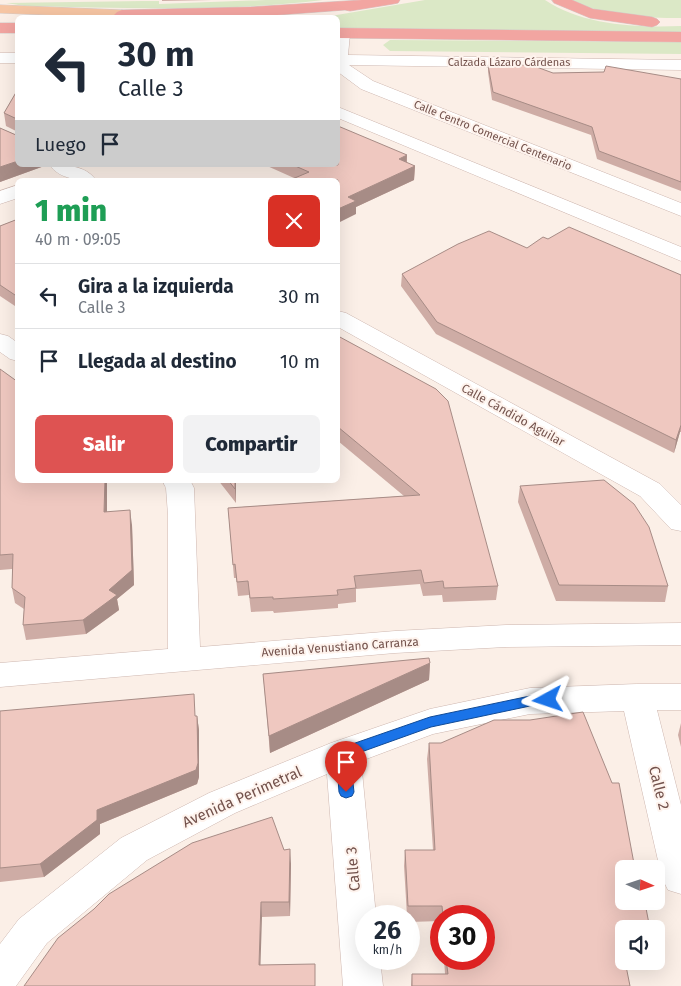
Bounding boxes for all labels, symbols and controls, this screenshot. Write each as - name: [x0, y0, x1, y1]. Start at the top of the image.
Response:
- text: 30 m: [118, 33, 195, 75]
- icon: left: [35, 35, 100, 100]
- street label: Calzada Lázaro Cárdenas: [448, 56, 570, 69]
- text: Calle 3: [118, 75, 183, 102]
- street label: Calle Centro Comercial Centenario: [412, 98, 574, 173]
- icon: arrive: [96, 130, 124, 158]
- text: Luego: [35, 133, 86, 156]
- text: 1 min: [35, 193, 107, 229]
- button: close: [268, 195, 320, 247]
- text: 40 m · 09:05: [35, 230, 121, 249]
- text: Gira a la izquierda: [78, 275, 234, 298]
- icon: left: [35, 282, 63, 310]
- text: 30 m: [279, 285, 320, 308]
- text: Calle 3: [78, 298, 126, 317]
- icon: arrive: [35, 347, 63, 375]
- text: Llegada al destino: [78, 350, 237, 373]
- text: 10 m: [280, 350, 320, 373]
- street label: Calle Cándido Aguilar: [459, 381, 567, 449]
- button: Salir: [35, 415, 173, 473]
- button: Compartir: [183, 415, 320, 473]
- street label: Avenida Venustiano Carranza: [261, 635, 419, 659]
- position arrow: [521, 673, 573, 725]
- pin: [325, 741, 367, 792]
- icon: arrive: [332, 748, 360, 776]
- street label: Avenida Perimetral: [180, 762, 305, 831]
- street label: Calle 2: [645, 764, 673, 812]
- street label: Calle 3: [342, 846, 364, 892]
- north arrow: [615, 860, 665, 910]
- map controls: [615, 860, 665, 970]
- speed limit sign: 30: [430, 905, 495, 970]
- text: 26: [374, 916, 401, 946]
- button: sound: [615, 920, 665, 970]
- text: km/h: [373, 943, 402, 957]

